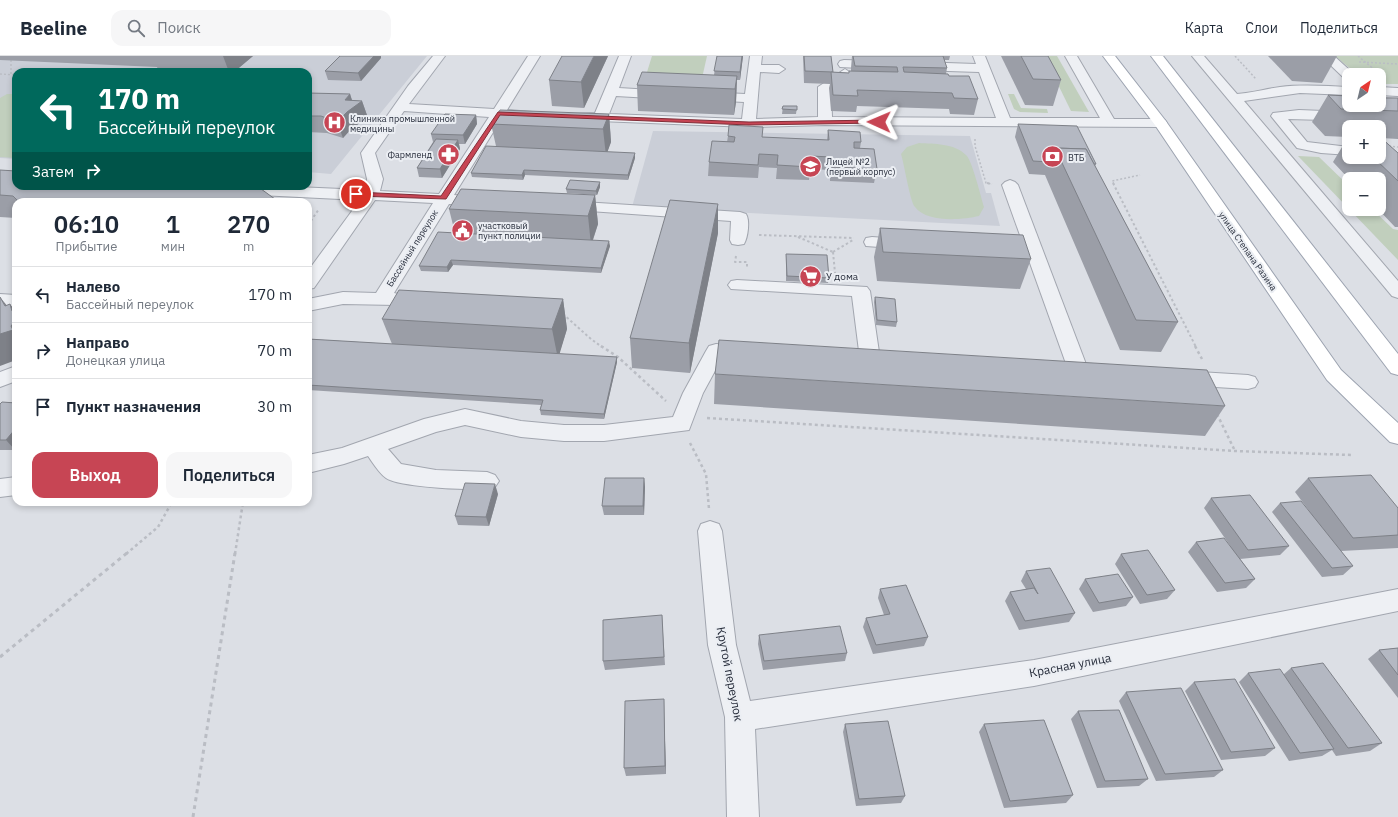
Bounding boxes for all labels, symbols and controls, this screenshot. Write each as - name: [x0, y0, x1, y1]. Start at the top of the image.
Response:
- search box: [111, 10, 391, 46]
- text: Beeline: [20, 16, 87, 40]
- icon: search: [125, 17, 147, 39]
- text: Поиск: [157, 18, 201, 37]
- text: Карта: [1185, 19, 1223, 37]
- text: Слои: [1245, 19, 1278, 37]
- text: Поделиться: [1300, 19, 1378, 37]
- north arrow: [1342, 68, 1386, 112]
- map controls: [1342, 68, 1386, 216]
- text: 170 m: [98, 80, 180, 117]
- icon: left: [32, 84, 84, 136]
- position arrow: [858, 101, 900, 143]
- hospital icon: Клиника промышленной медицины: [321, 110, 347, 136]
- place label: Клиника промышленной медицины: [350, 113, 455, 134]
- text: Бассейный переулок: [98, 116, 275, 139]
- button: +: [1342, 120, 1386, 164]
- pharmacy icon: Фармленд: [435, 141, 461, 167]
- bank icon: ВТБ: [1039, 144, 1065, 170]
- place label: Фармленд: [387, 149, 433, 160]
- place label: ВТБ: [1068, 152, 1085, 163]
- school or university icon: Лицей №2 (первый корпус): [798, 153, 824, 179]
- place label: Лицей №2 (первый корпус): [826, 156, 895, 177]
- icon: right: [82, 160, 104, 182]
- text: Затем: [32, 162, 74, 181]
- button: −: [1342, 172, 1386, 216]
- pin: [339, 177, 373, 211]
- icon: arrive: [345, 183, 367, 205]
- street label: Бассейный переулок: [384, 207, 440, 288]
- text: 06:10: [54, 208, 119, 240]
- text: 1: [166, 208, 180, 240]
- text: 270: [227, 208, 270, 240]
- street label: улица Степана Разина: [1217, 209, 1280, 293]
- public building icon: участковый пункт полиции: [450, 217, 476, 243]
- place label: участковый пункт полиции: [478, 220, 541, 241]
- text: Прибытие: [56, 238, 117, 255]
- text: мин: [161, 238, 185, 255]
- text: m: [243, 238, 254, 255]
- supermarket icon: У дома: [797, 263, 823, 289]
- place label: У дома: [826, 270, 859, 283]
- text: Налево: [66, 277, 120, 296]
- icon: left: [32, 284, 54, 306]
- text: 170 m: [248, 285, 292, 304]
- text: Бассейный переулок: [66, 296, 194, 313]
- text: Направо: [66, 333, 129, 352]
- icon: right: [32, 340, 54, 362]
- text: 70 m: [257, 341, 292, 360]
- text: Донецкая улица: [66, 352, 165, 369]
- icon: arrive: [32, 396, 54, 418]
- text: Пункт назначения: [66, 397, 201, 416]
- text: 30 m: [257, 397, 292, 416]
- button: Выход: [32, 452, 158, 498]
- button: Поделиться: [166, 452, 292, 498]
- street label: Крутой переулок: [713, 626, 747, 723]
- street label: Красная улица: [1028, 650, 1113, 680]

